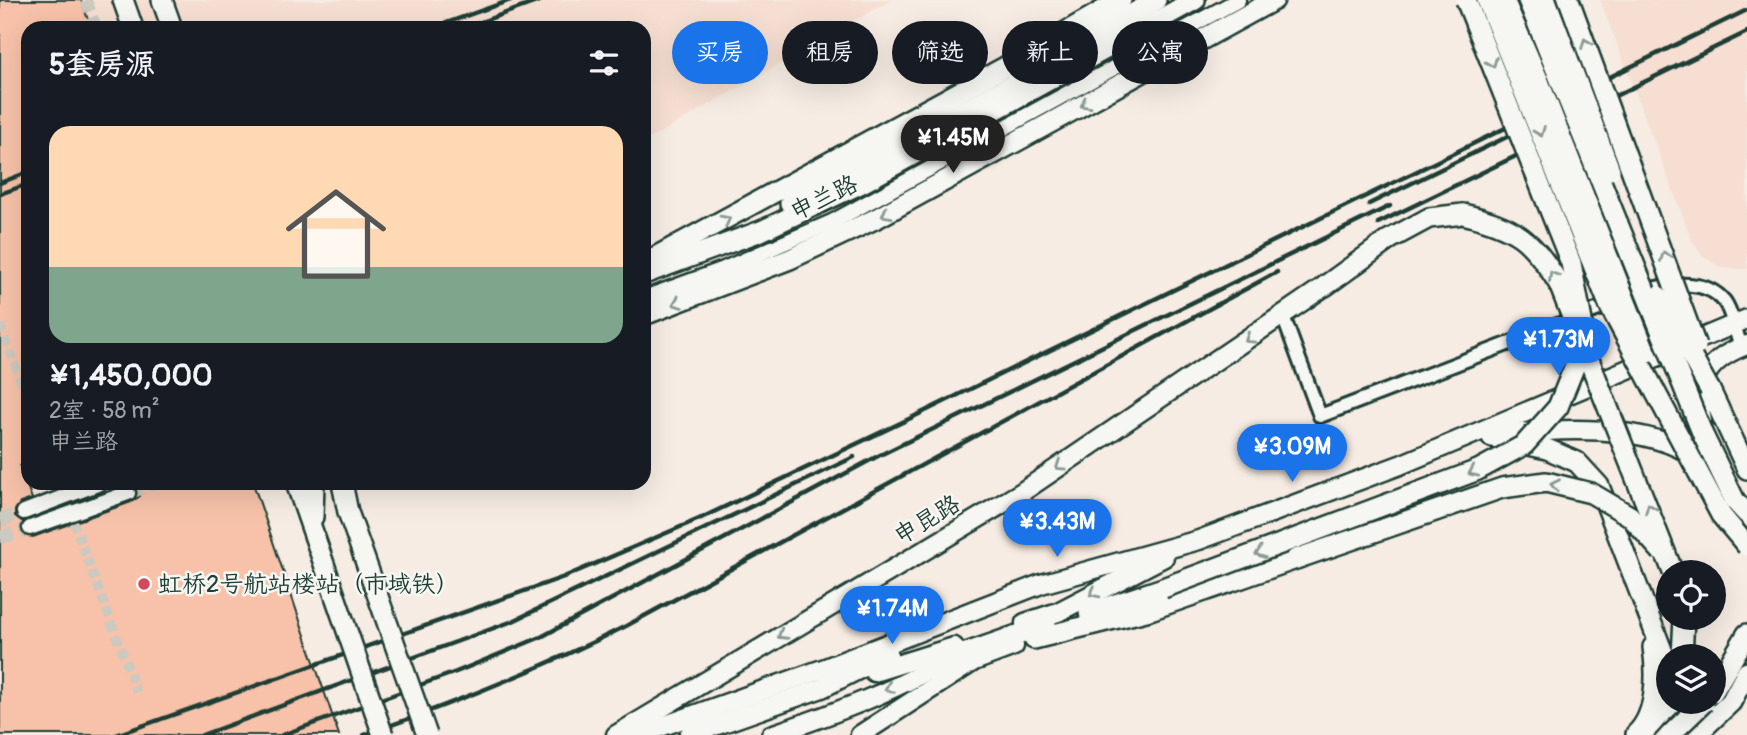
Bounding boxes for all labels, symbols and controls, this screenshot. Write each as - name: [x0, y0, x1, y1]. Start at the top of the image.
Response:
- chip: 买房: [672, 21, 768, 84]
- chip: 租房: [782, 21, 878, 84]
- chip: 筛选: [892, 21, 988, 84]
- chip: 新上: [1002, 21, 1098, 84]
- chip: 公寓: [1112, 21, 1208, 84]
- one-way arrow: [1580, 37, 1594, 50]
- icon: filters: [585, 44, 623, 82]
- text: 5套房源: [49, 46, 155, 83]
- one-way arrow: [1484, 56, 1498, 68]
- one-way arrow: [1080, 96, 1093, 109]
- pin: ¥1.45M: [896, 116, 1010, 175]
- text: ¥1.45M: [917, 123, 989, 152]
- one-way arrow: [1532, 124, 1546, 137]
- street label: 申兰路: [785, 169, 863, 227]
- icon: home: [273, 171, 399, 297]
- one-way arrow: [881, 205, 893, 219]
- one-way arrow: [719, 215, 731, 228]
- one-way arrow: [1660, 250, 1674, 262]
- one-way arrow: [1549, 270, 1562, 283]
- one-way arrow: [672, 295, 684, 309]
- pin: ¥1.73M: [1501, 318, 1615, 377]
- text: ¥1.73M: [1522, 325, 1594, 354]
- one-way arrow: [1244, 331, 1257, 343]
- text: ¥1,450,000: [49, 357, 212, 394]
- text: 2室 · 58 m²: [49, 396, 160, 425]
- pin: ¥3.09M: [1235, 424, 1349, 484]
- text: 申兰路: [49, 427, 118, 456]
- text: ¥3.09M: [1253, 432, 1331, 461]
- one-way arrow: [1055, 458, 1068, 470]
- one-way arrow: [1468, 464, 1480, 478]
- one-way arrow: [1549, 478, 1561, 493]
- street label: 申昆路: [889, 489, 965, 551]
- pin: ¥3.43M: [1000, 500, 1114, 559]
- one-way arrow: [1644, 503, 1658, 515]
- text: ¥3.43M: [1019, 507, 1095, 536]
- one-way arrow: [1255, 544, 1267, 558]
- map controls: [1656, 560, 1726, 714]
- button: locate: [1656, 560, 1726, 630]
- place label: 虹桥2号航站楼站（市域铁）: [158, 570, 459, 599]
- marker: 虹桥2号航站楼站（市域铁）: [136, 576, 152, 592]
- one-way arrow: [1089, 585, 1101, 599]
- pin: ¥1.74M: [835, 586, 949, 646]
- text: ¥1.74M: [856, 594, 928, 623]
- one-way arrow: [776, 626, 789, 639]
- button: layers: [1656, 644, 1726, 714]
- one-way arrow: [883, 680, 896, 694]

